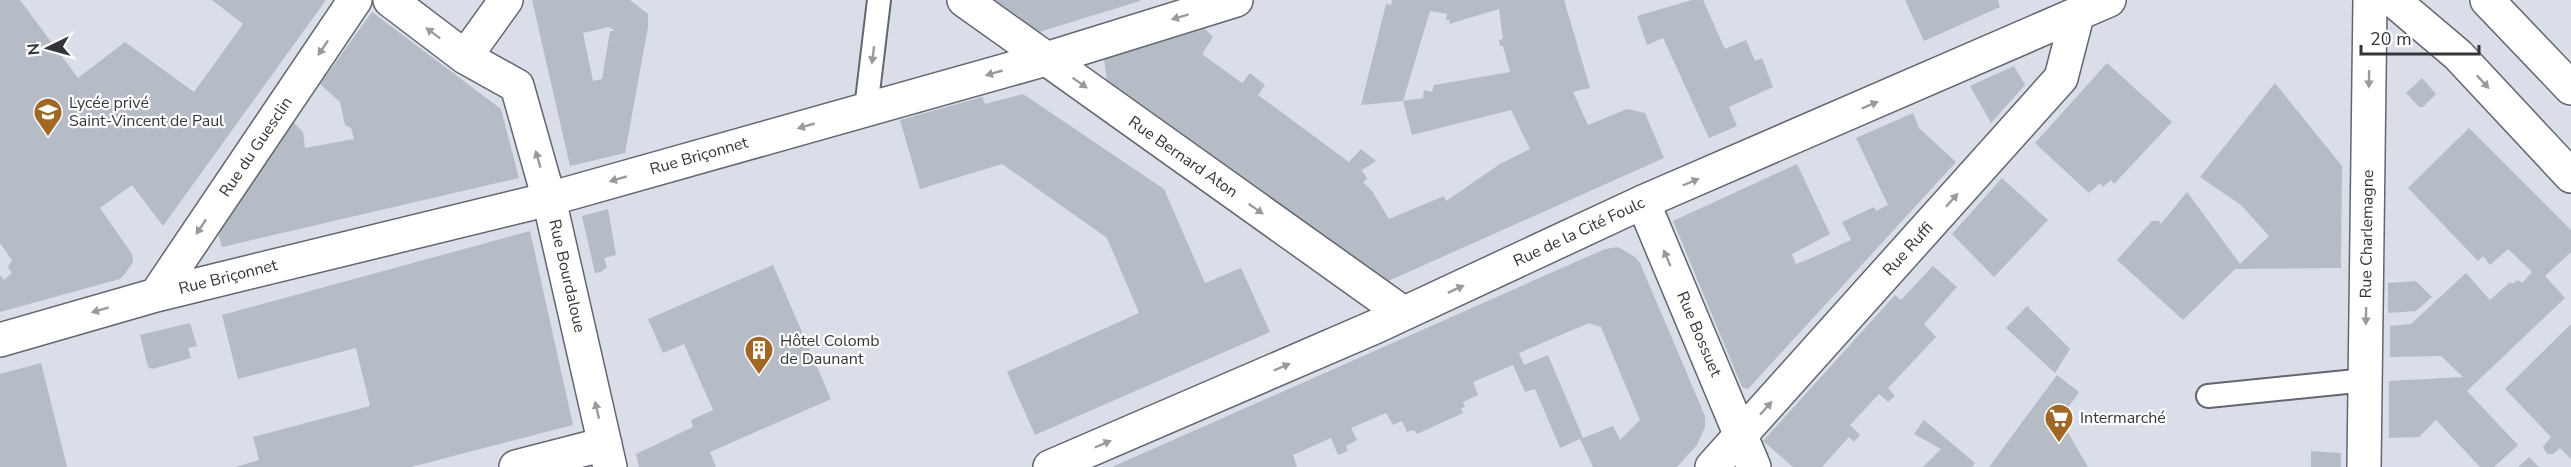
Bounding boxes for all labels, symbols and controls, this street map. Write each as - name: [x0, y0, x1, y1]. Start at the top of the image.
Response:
- one-way arrow: [1171, 13, 1189, 22]
- north arrow: [18, 18, 78, 78]
- scale bar: [2361, 18, 2480, 56]
- one-way arrow: [425, 27, 440, 39]
- text: 20 m: [2370, 27, 2412, 51]
- one-way arrow: [317, 40, 328, 57]
- text: N: [23, 42, 46, 56]
- one-way arrow: [868, 45, 877, 64]
- one-way arrow: [985, 69, 1003, 79]
- one-way arrow: [2364, 70, 2374, 89]
- one-way arrow: [2476, 74, 2489, 89]
- one-way arrow: [1071, 77, 1087, 89]
- place label: Lycée privé Saint-Vincent de Paul: [69, 92, 224, 132]
- street label: Rue du Guesclin: [214, 93, 298, 201]
- school or university icon: Lycée privé Saint-Vincent de Paul: [32, 96, 64, 138]
- one-way arrow: [1861, 100, 1879, 110]
- street label: Rue Bernard Aton: [1124, 111, 1242, 203]
- one-way arrow: [797, 122, 815, 131]
- street label: Rue Briçonnet: [647, 131, 751, 180]
- one-way arrow: [533, 150, 542, 168]
- street label: Rue Charlemagne: [2355, 169, 2379, 299]
- one-way arrow: [609, 175, 627, 184]
- one-way arrow: [1682, 177, 1699, 186]
- street label: Rue de la Cité Foulc: [1510, 192, 1649, 272]
- one-way arrow: [1945, 193, 1958, 208]
- one-way arrow: [1247, 203, 1263, 215]
- street label: Rue Bourdaloue: [543, 217, 591, 335]
- street label: Rue Ruffi: [1878, 217, 1938, 281]
- one-way arrow: [196, 219, 207, 236]
- one-way arrow: [1662, 249, 1671, 267]
- street label: Rue Briçonnet: [176, 254, 280, 300]
- one-way arrow: [1447, 283, 1465, 293]
- street label: Rue Bossuet: [1671, 288, 1727, 380]
- one-way arrow: [90, 306, 108, 315]
- one-way arrow: [2362, 307, 2371, 326]
- place label: Hôtel Colomb de Daunant: [780, 330, 880, 370]
- building icon: Hôtel Colomb de Daunant: [743, 334, 775, 376]
- one-way arrow: [1274, 362, 1291, 371]
- one-way arrow: [592, 401, 602, 419]
- one-way arrow: [1759, 401, 1772, 416]
- supermarket icon: Intermarché: [2043, 402, 2075, 444]
- place label: Intermarché: [2080, 407, 2166, 429]
- one-way arrow: [1095, 439, 1113, 449]

